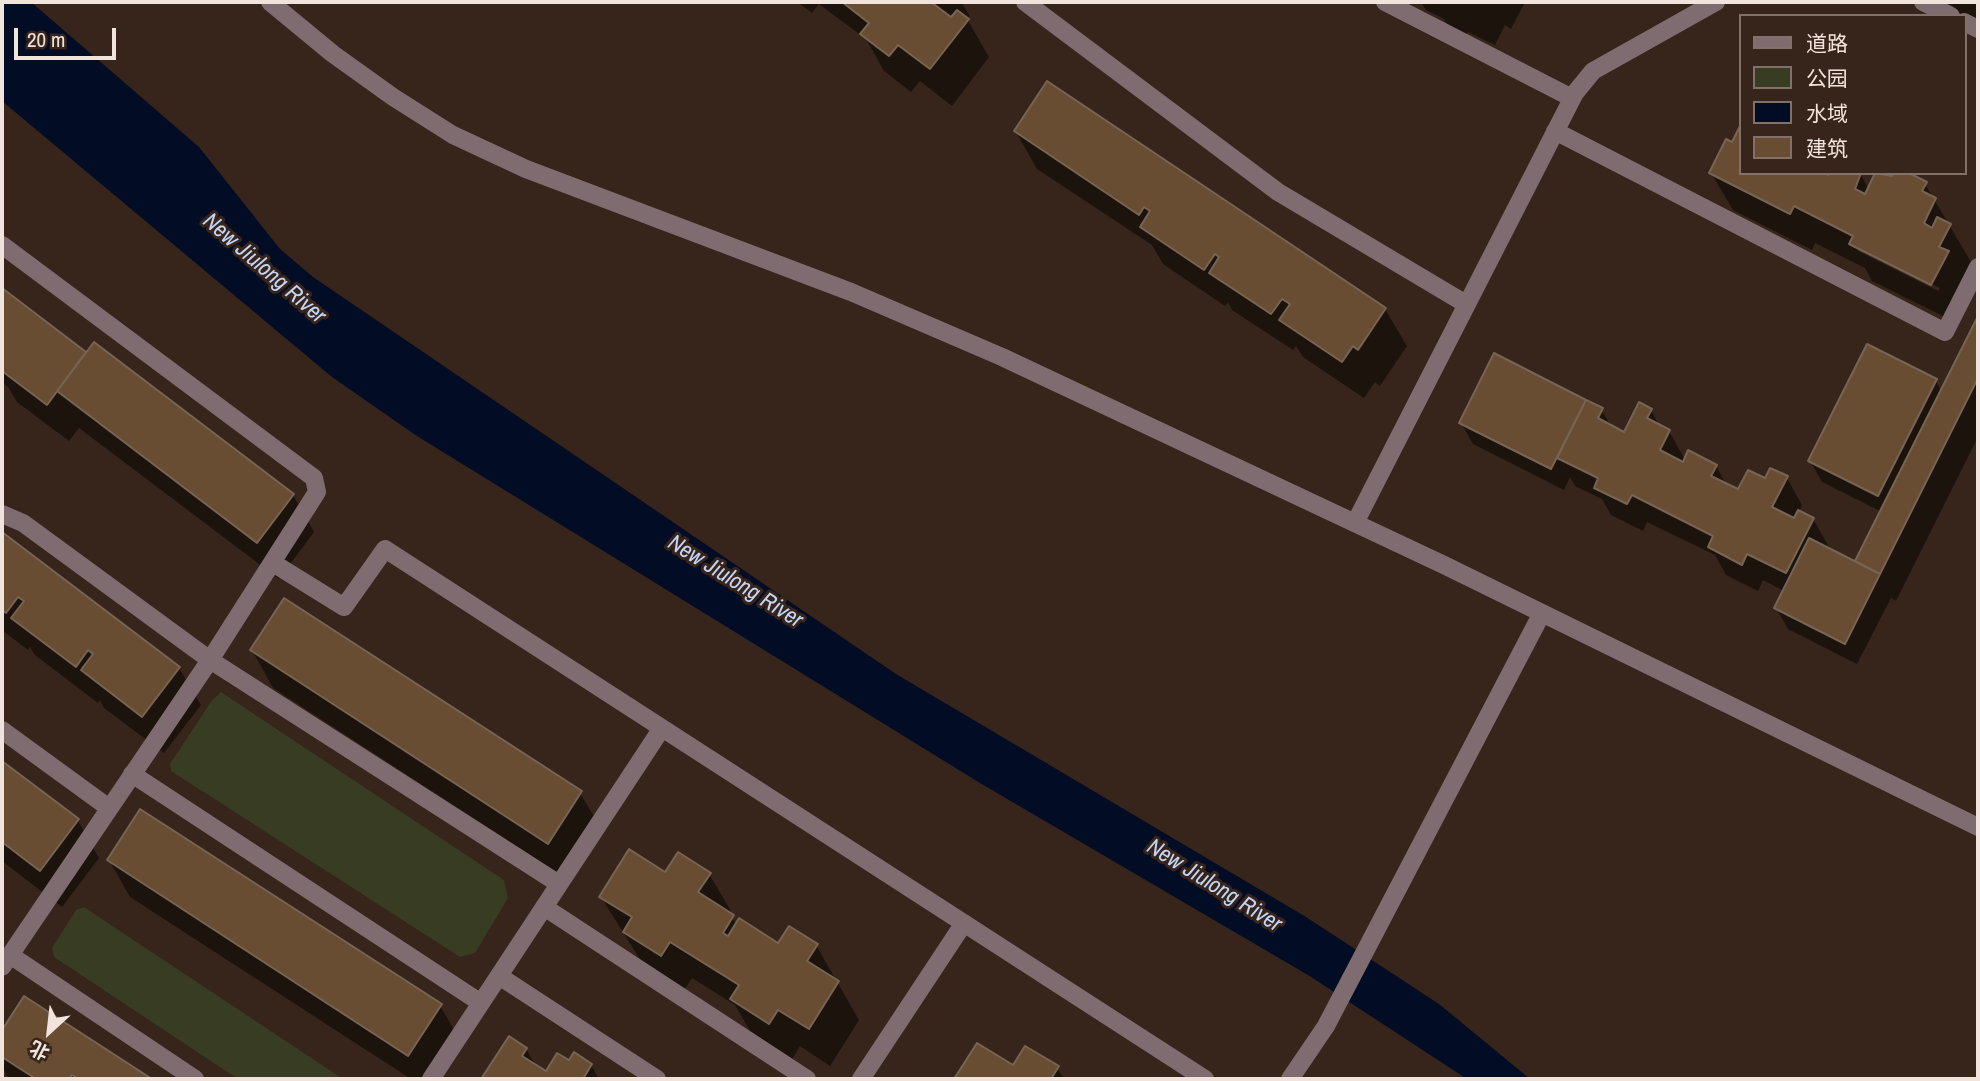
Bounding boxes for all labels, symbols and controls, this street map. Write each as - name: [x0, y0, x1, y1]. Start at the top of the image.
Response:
- scale bar: [18, 14, 119, 58]
- legend: [1738, 14, 1966, 175]
- text: 20 m: [27, 25, 65, 54]
- text: 道路: [1806, 29, 1848, 58]
- text: 公园: [1806, 64, 1848, 93]
- text: 水域: [1806, 99, 1848, 128]
- text: 建筑: [1806, 134, 1848, 163]
- water label: New Jiulong River: [197, 208, 331, 330]
- water label: New Jiulong River: [662, 529, 808, 635]
- water label: New Jiulong River: [1141, 833, 1287, 939]
- north arrow: [14, 997, 84, 1067]
- text: 北: [25, 1035, 54, 1067]

